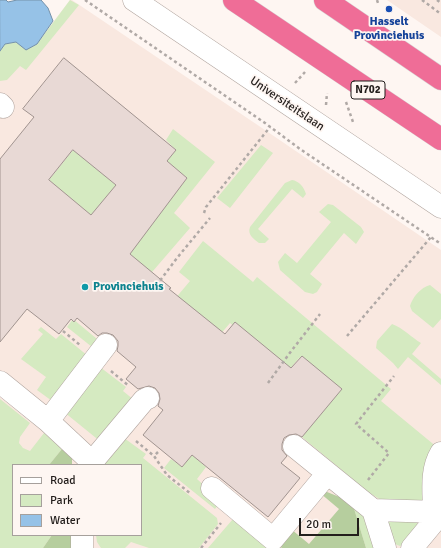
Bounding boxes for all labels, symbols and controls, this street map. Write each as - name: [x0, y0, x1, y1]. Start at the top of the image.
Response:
- marker: Hasselt Provinciehuis: [384, 4, 394, 14]
- place label: Hasselt Provinciehuis: [354, 15, 424, 43]
- street label: Universiteitslaan: [247, 74, 327, 134]
- road number: N702: [351, 81, 385, 99]
- place label: Provinciehuis: [93, 280, 164, 294]
- marker: Provinciehuis: [80, 282, 90, 292]
- legend: [12, 464, 142, 536]
- text: Road: [50, 473, 76, 488]
- text: Park: [50, 493, 73, 508]
- scale bar: [301, 510, 361, 536]
- text: Water: [50, 513, 80, 528]
- text: 20 m: [306, 517, 331, 532]

